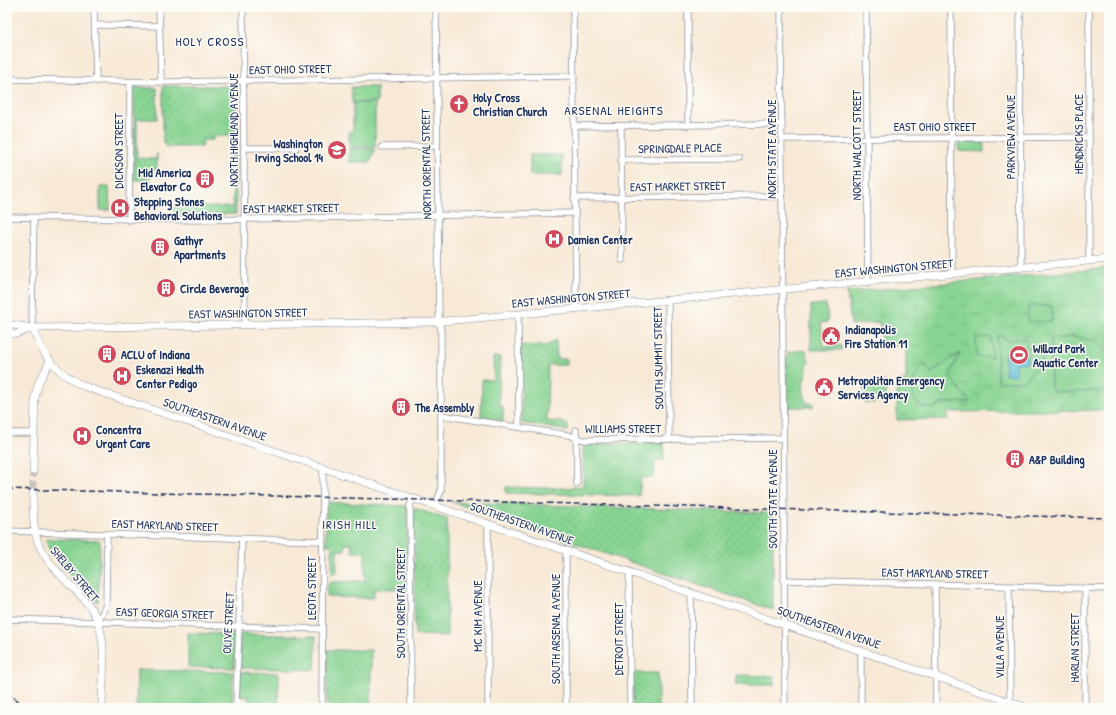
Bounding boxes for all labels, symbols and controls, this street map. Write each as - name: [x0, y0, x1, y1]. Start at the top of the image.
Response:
- district label: HOLY CROSS: [175, 32, 245, 50]
- street label: EAST OHIO STREET: [249, 60, 332, 78]
- street label: NORTH HIGHLAND AVENUE: [225, 72, 242, 187]
- place label: Holy Cross Christian Church: [473, 89, 548, 120]
- street label: NORTH WALCOTT STREET: [848, 89, 865, 200]
- church icon: Holy Cross Christian Church: [448, 93, 470, 115]
- street label: HENDRICKS PLACE: [1070, 93, 1087, 174]
- street label: PARKVIEW AVENUE: [1002, 94, 1019, 179]
- street label: NORTH STATE AVENUE: [763, 99, 780, 199]
- district label: ARSENAL HEIGHTS: [564, 101, 664, 119]
- street label: NORTH ORIENTAL STREET: [417, 108, 435, 219]
- street label: DICKSON STREET: [110, 113, 127, 189]
- street label: EAST OHIO STREET: [894, 118, 977, 135]
- place label: Washington Irving School 14: [255, 135, 324, 167]
- school or university icon: Washington Irving School 14: [326, 139, 348, 161]
- street label: SPRINGDALE PLACE: [638, 139, 723, 157]
- place label: Mid America Elevator Co: [138, 164, 191, 195]
- building icon: Mid America Elevator Co: [194, 168, 216, 190]
- street label: EAST MARKET STREET: [630, 177, 727, 195]
- place label: Stepping Stones Behavioral Solutions: [134, 193, 223, 224]
- hospital icon: Stepping Stones Behavioral Solutions: [109, 197, 131, 219]
- street label: EAST MARKET STREET: [243, 199, 340, 217]
- hospital icon: Damien Center: [543, 228, 565, 250]
- place label: Damien Center: [568, 231, 633, 248]
- place label: Gathyr Apartments: [174, 232, 226, 264]
- building icon: Gathyr Apartments: [149, 236, 171, 258]
- street label: EAST WASHINGTON STREET: [834, 254, 954, 282]
- building icon: Circle Beverage: [155, 277, 177, 299]
- place label: Circle Beverage: [180, 280, 249, 298]
- street label: EAST WASHINGTON STREET: [511, 284, 631, 312]
- street label: EAST WASHINGTON STREET: [189, 303, 308, 323]
- street label: SOUTH SUMMIT STREET: [649, 306, 667, 410]
- place label: Indianapolis Fire Station 11: [844, 321, 908, 352]
- public building icon: Indianapolis Fire Station 11: [820, 325, 842, 347]
- place label: Willard Park Aquatic Center: [1033, 340, 1099, 372]
- building icon: ACLU of Indiana: [96, 343, 118, 365]
- sports icon: Willard Park Aquatic Center: [1008, 344, 1030, 366]
- place label: ACLU of Indiana: [121, 346, 190, 363]
- place label: Eskenazi Health Center Pedigo: [136, 361, 205, 393]
- hospital icon: Eskenazi Health Center Pedigo: [111, 365, 133, 387]
- place label: Metropolitan Emergency Services Agency: [838, 372, 945, 404]
- public building icon: Metropolitan Emergency Services Agency: [813, 376, 835, 398]
- street label: SOUTHEASTERN AVENUE: [161, 393, 270, 445]
- building icon: The Assembly: [390, 396, 412, 418]
- place label: The Assembly: [414, 399, 474, 417]
- street label: WILLIAMS STREET: [585, 420, 661, 437]
- place label: Concentra Urgent Care: [96, 421, 151, 453]
- hospital icon: Concentra Urgent Care: [71, 425, 93, 447]
- street label: SOUTH STATE AVENUE: [764, 448, 781, 549]
- building icon: A&P Building: [1004, 448, 1026, 470]
- place label: A&P Building: [1029, 451, 1085, 469]
- street label: SOUTHEASTERN AVENUE: [468, 497, 577, 549]
- street label: EAST MARYLAND STREET: [111, 515, 219, 535]
- district label: IRISH HILL: [322, 515, 378, 533]
- street label: SHELBY STREET: [47, 543, 104, 606]
- street label: SOUTH ORIENTAL STREET: [392, 547, 409, 658]
- street label: LEOTA STREET: [303, 556, 320, 620]
- street label: EAST MARYLAND STREET: [881, 564, 989, 582]
- street label: SOUTH ARSENAL AVENUE: [547, 573, 564, 684]
- street label: MC KIM AVENUE: [469, 579, 486, 652]
- street label: OLIVE STREET: [218, 591, 238, 654]
- street label: SOUTHEASTERN AVENUE: [775, 601, 884, 653]
- street label: DETROIT STREET: [610, 602, 627, 675]
- street label: EAST GEORGIA STREET: [116, 603, 215, 623]
- street label: HARLAN STREET: [1066, 613, 1083, 683]
- street label: VILLA AVENUE: [991, 615, 1008, 679]

